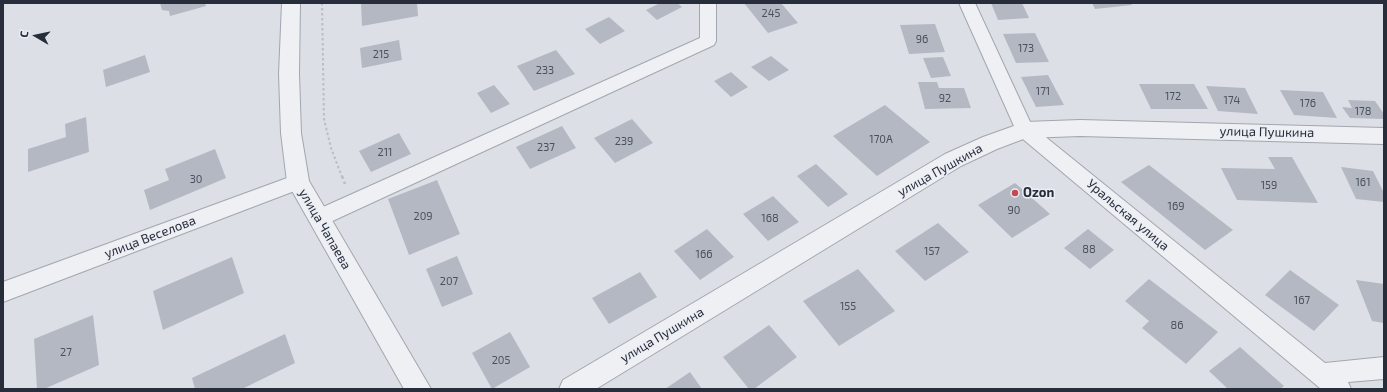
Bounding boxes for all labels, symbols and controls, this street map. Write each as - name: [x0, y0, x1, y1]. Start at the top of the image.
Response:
- house number: 245: [762, 6, 780, 20]
- north arrow: [16, 16, 56, 56]
- text: С: [17, 30, 31, 38]
- house number: 96: [916, 32, 928, 46]
- house number: 173: [1018, 41, 1034, 55]
- house number: 215: [373, 47, 389, 61]
- house number: 233: [536, 63, 554, 77]
- house number: 171: [1036, 84, 1050, 98]
- house number: 172: [1165, 89, 1181, 103]
- house number: 92: [939, 91, 951, 105]
- house number: 174: [1224, 93, 1240, 107]
- house number: 176: [1300, 96, 1316, 110]
- house number: 178: [1355, 104, 1371, 118]
- street label: улица Пушкина: [1220, 123, 1314, 141]
- house number: 170А: [869, 132, 893, 146]
- house number: 239: [615, 134, 633, 148]
- house number: 237: [537, 140, 555, 154]
- street label: улица Пушкина: [895, 140, 985, 200]
- house number: 211: [378, 145, 392, 159]
- house number: 30: [190, 172, 202, 186]
- house number: 161: [1355, 175, 1371, 189]
- street label: Уральская улица: [1084, 176, 1172, 254]
- house number: 159: [1261, 178, 1277, 192]
- place label: Ozon: [1023, 185, 1054, 201]
- street label: улица Чапаева: [296, 186, 354, 272]
- marker: Ozon: [1010, 188, 1020, 198]
- house number: 169: [1168, 199, 1184, 213]
- house number: 90: [1008, 203, 1020, 217]
- house number: 209: [413, 209, 433, 223]
- house number: 168: [761, 211, 779, 225]
- street label: улица Веселова: [102, 212, 198, 262]
- house number: 88: [1082, 242, 1096, 256]
- house number: 157: [924, 244, 940, 258]
- house number: 166: [696, 247, 712, 261]
- house number: 207: [440, 274, 458, 288]
- house number: 167: [1294, 293, 1310, 307]
- house number: 155: [840, 299, 856, 313]
- street label: улица Пушкина: [617, 304, 707, 366]
- house number: 86: [1171, 318, 1183, 332]
- house number: 27: [60, 345, 72, 359]
- house number: 205: [492, 353, 510, 367]

